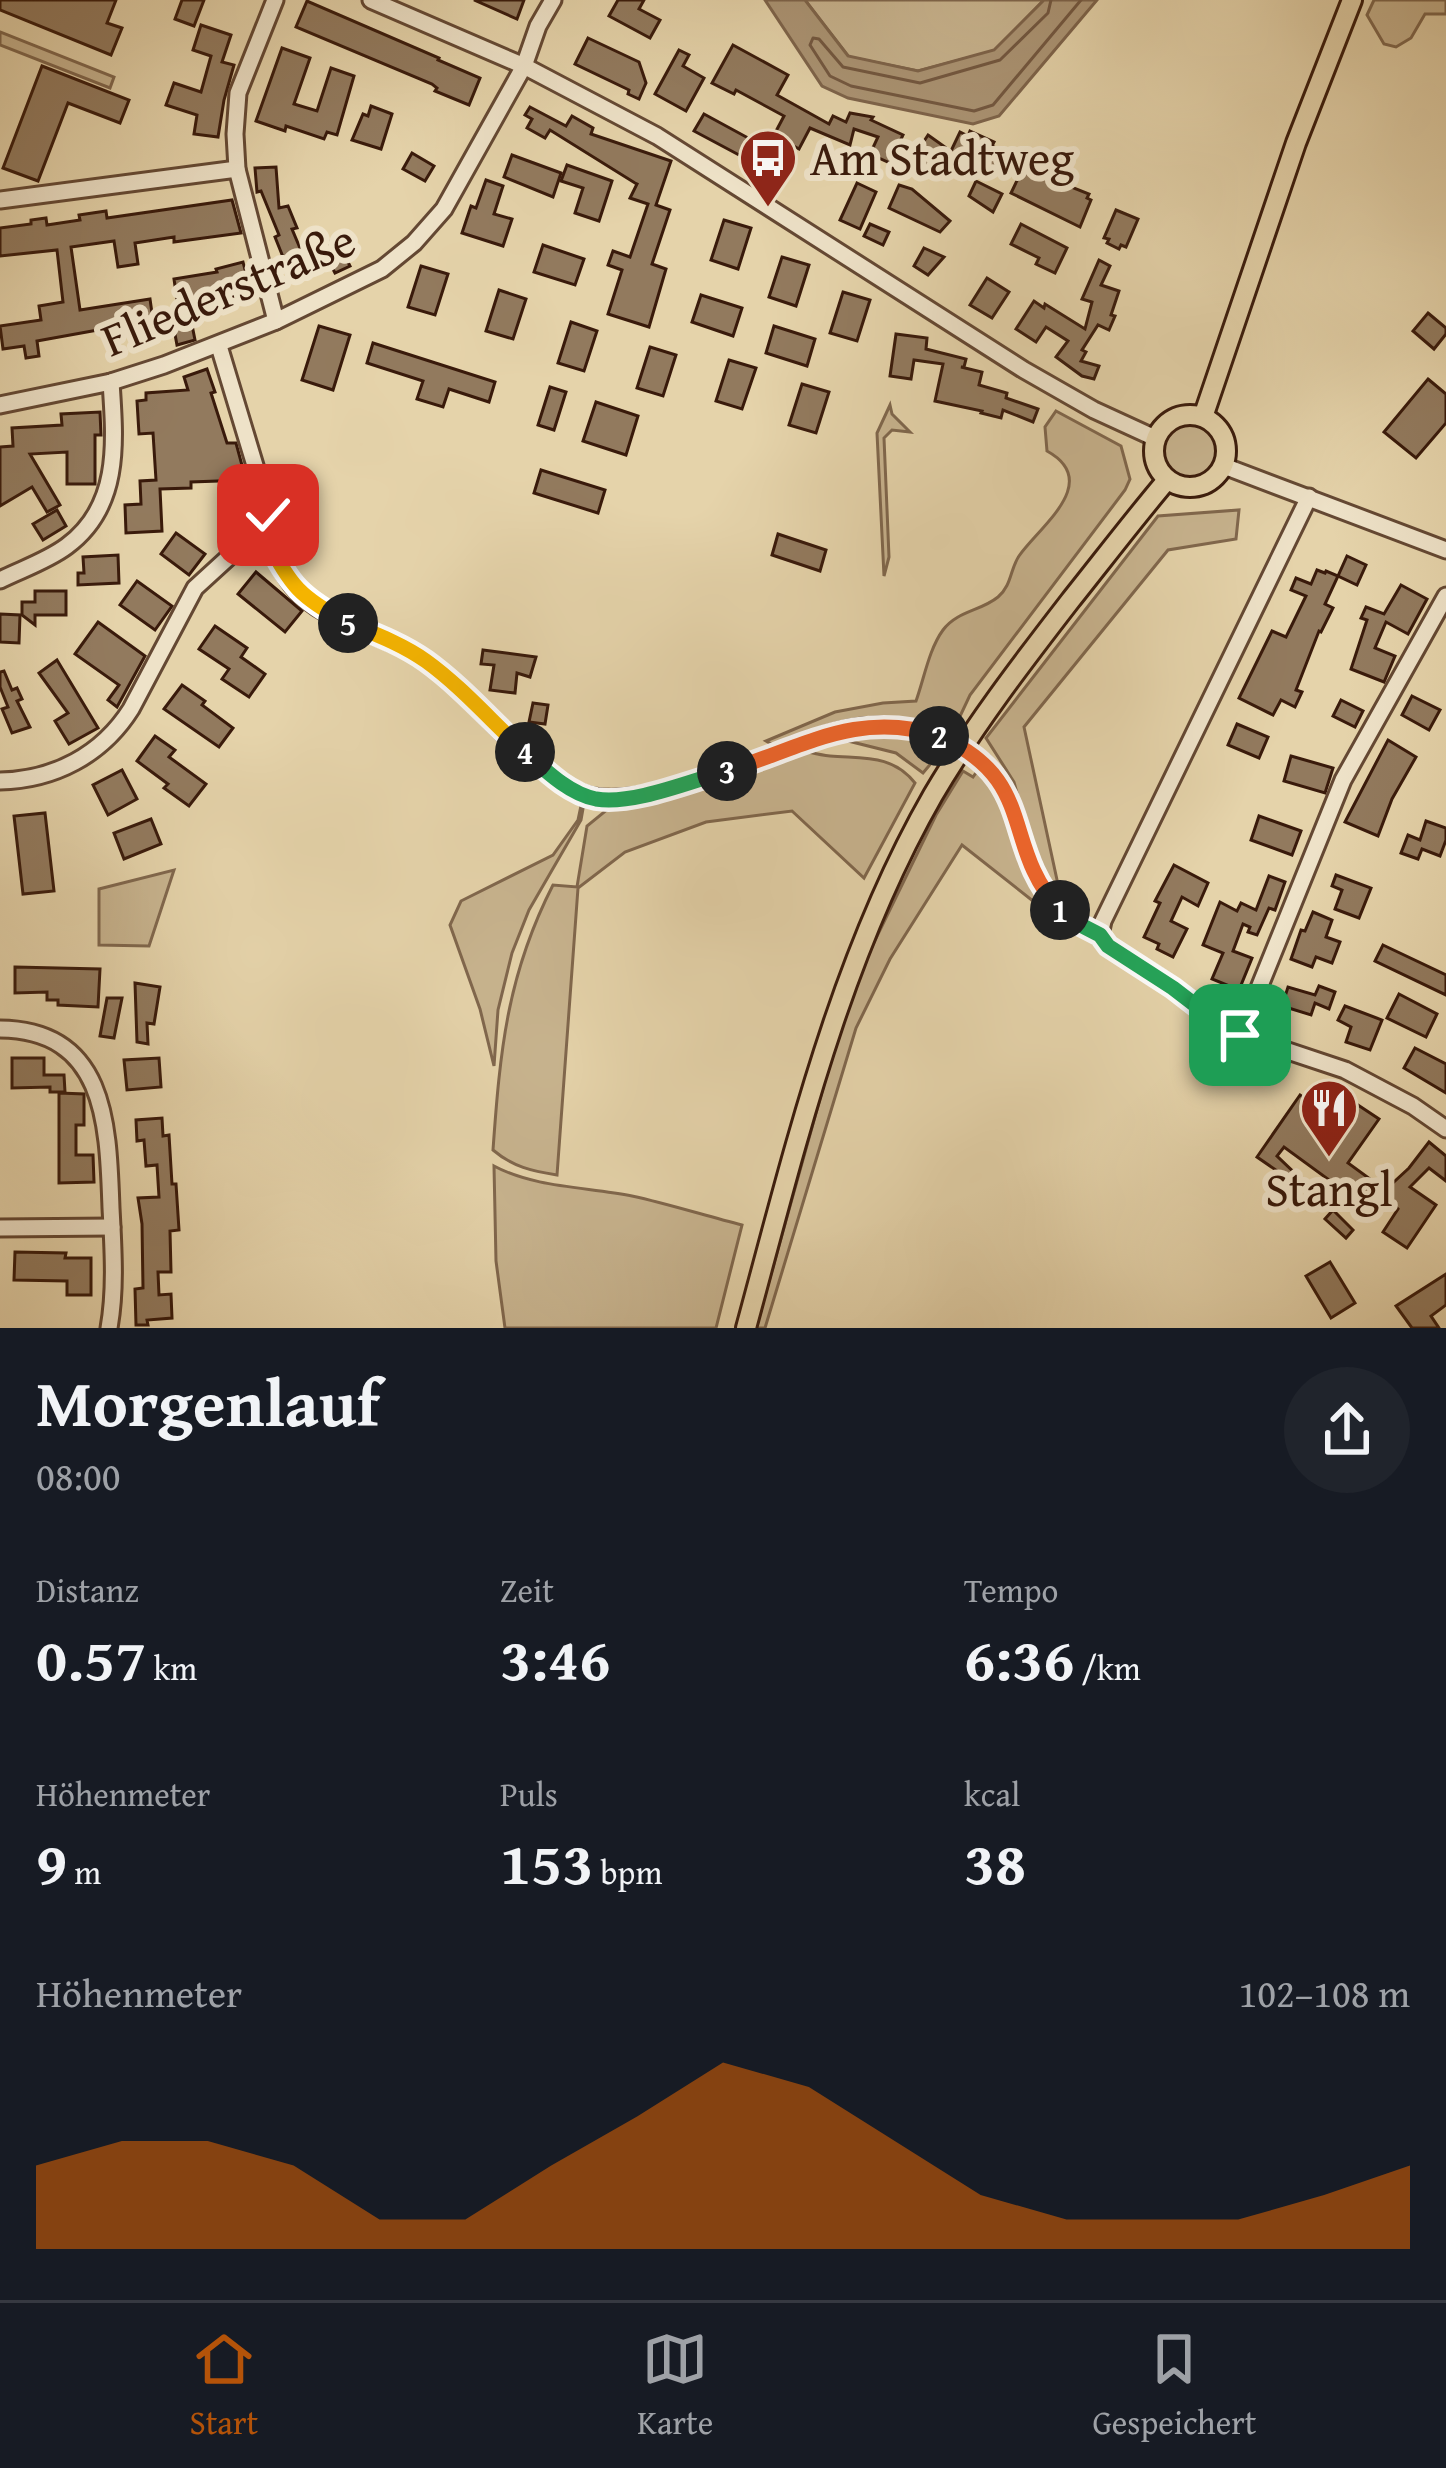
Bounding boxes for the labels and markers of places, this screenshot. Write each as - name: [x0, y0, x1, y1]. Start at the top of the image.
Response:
- place label: Am Stadtweg: [810, 122, 1074, 193]
- bus stop icon: Am Stadtweg: [737, 127, 799, 209]
- pin: [217, 464, 319, 566]
- pin: 5: [318, 593, 378, 653]
- pin: 2: [909, 706, 969, 766]
- pin: 4: [495, 722, 555, 782]
- pin: 3: [697, 741, 757, 801]
- pin: 1: [1030, 880, 1090, 940]
- pin: [1189, 984, 1291, 1086]
- restaurant icon: Stangl: [1298, 1077, 1360, 1159]
- place label: Stangl: [1265, 1153, 1393, 1224]

